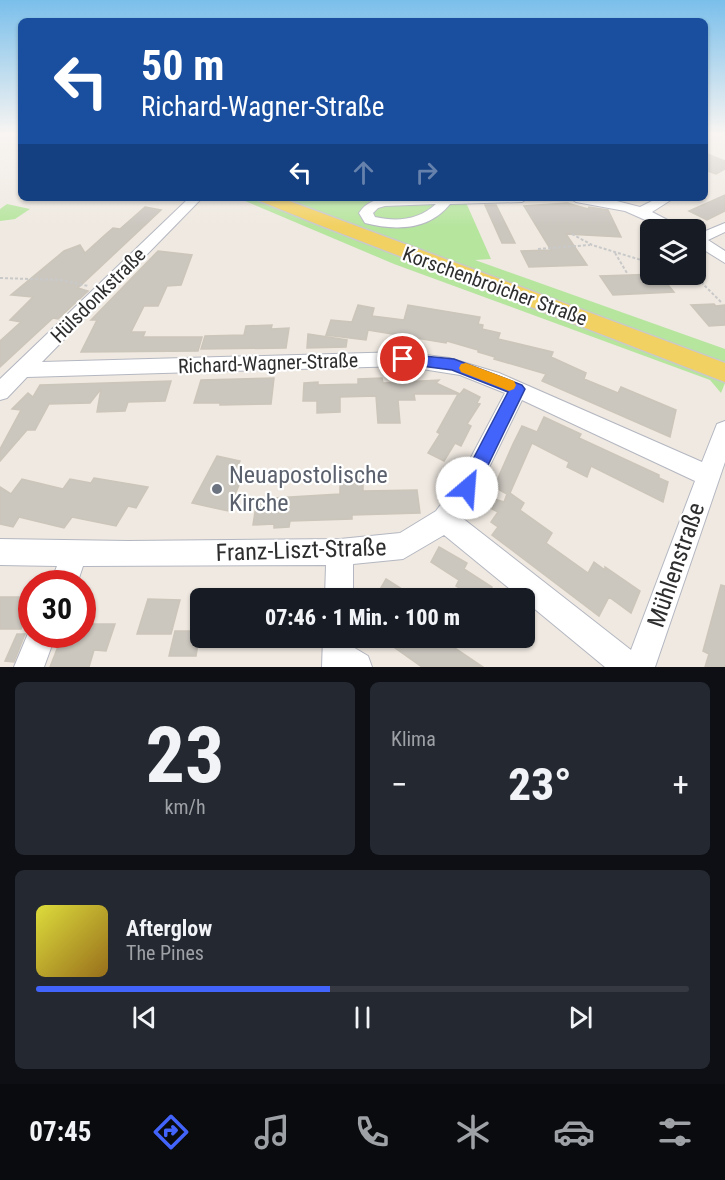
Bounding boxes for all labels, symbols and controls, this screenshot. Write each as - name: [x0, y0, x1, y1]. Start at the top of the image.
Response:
- text: 50 m: [141, 41, 224, 90]
- icon: left: [42, 42, 120, 120]
- text: Richard-Wagner-Straße: [141, 91, 384, 123]
- icon: left: [284, 156, 317, 189]
- icon: ahead: [347, 156, 380, 189]
- icon: right: [410, 156, 443, 189]
- map controls: [640, 219, 706, 285]
- button: layers: [640, 219, 706, 285]
- street label: Korschenbroicher Straße: [399, 241, 591, 331]
- street label: Hülsdonkstraße: [45, 242, 151, 348]
- pin: [377, 333, 428, 384]
- icon: arrive: [386, 342, 419, 375]
- street label: Richard-Wagner-Straße: [177, 348, 359, 378]
- position arrow: [435, 456, 499, 520]
- place label: Neuapostolische Kirche: [229, 461, 388, 517]
- marker: Neuapostolische Kirche: [210, 482, 224, 496]
- street label: Mühlenstraße: [642, 499, 710, 631]
- street label: Franz-Liszt-Straße: [215, 533, 387, 567]
- speed limit sign: 30: [18, 570, 96, 648]
- text: 07:46 · 1 Min. · 100 m: [265, 605, 460, 630]
- text: 23: [146, 710, 224, 801]
- text: Klima: [391, 727, 436, 751]
- text: 23°: [508, 758, 572, 811]
- text: −: [391, 765, 408, 804]
- text: +: [673, 765, 689, 804]
- text: km/h: [164, 795, 206, 819]
- text: Afterglow: [126, 916, 212, 941]
- text: The Pines: [126, 941, 204, 965]
- icon: previous: [128, 1001, 161, 1034]
- icon: pause: [346, 1001, 379, 1034]
- icon: next: [564, 1001, 597, 1034]
- icon: directions: [150, 1111, 192, 1153]
- icon: music: [251, 1111, 293, 1153]
- icon: phone: [351, 1111, 393, 1153]
- icon: climate: [452, 1111, 494, 1153]
- icon: car: [553, 1111, 595, 1153]
- icon: filters: [654, 1111, 696, 1153]
- text: 07:45: [29, 1116, 91, 1148]

